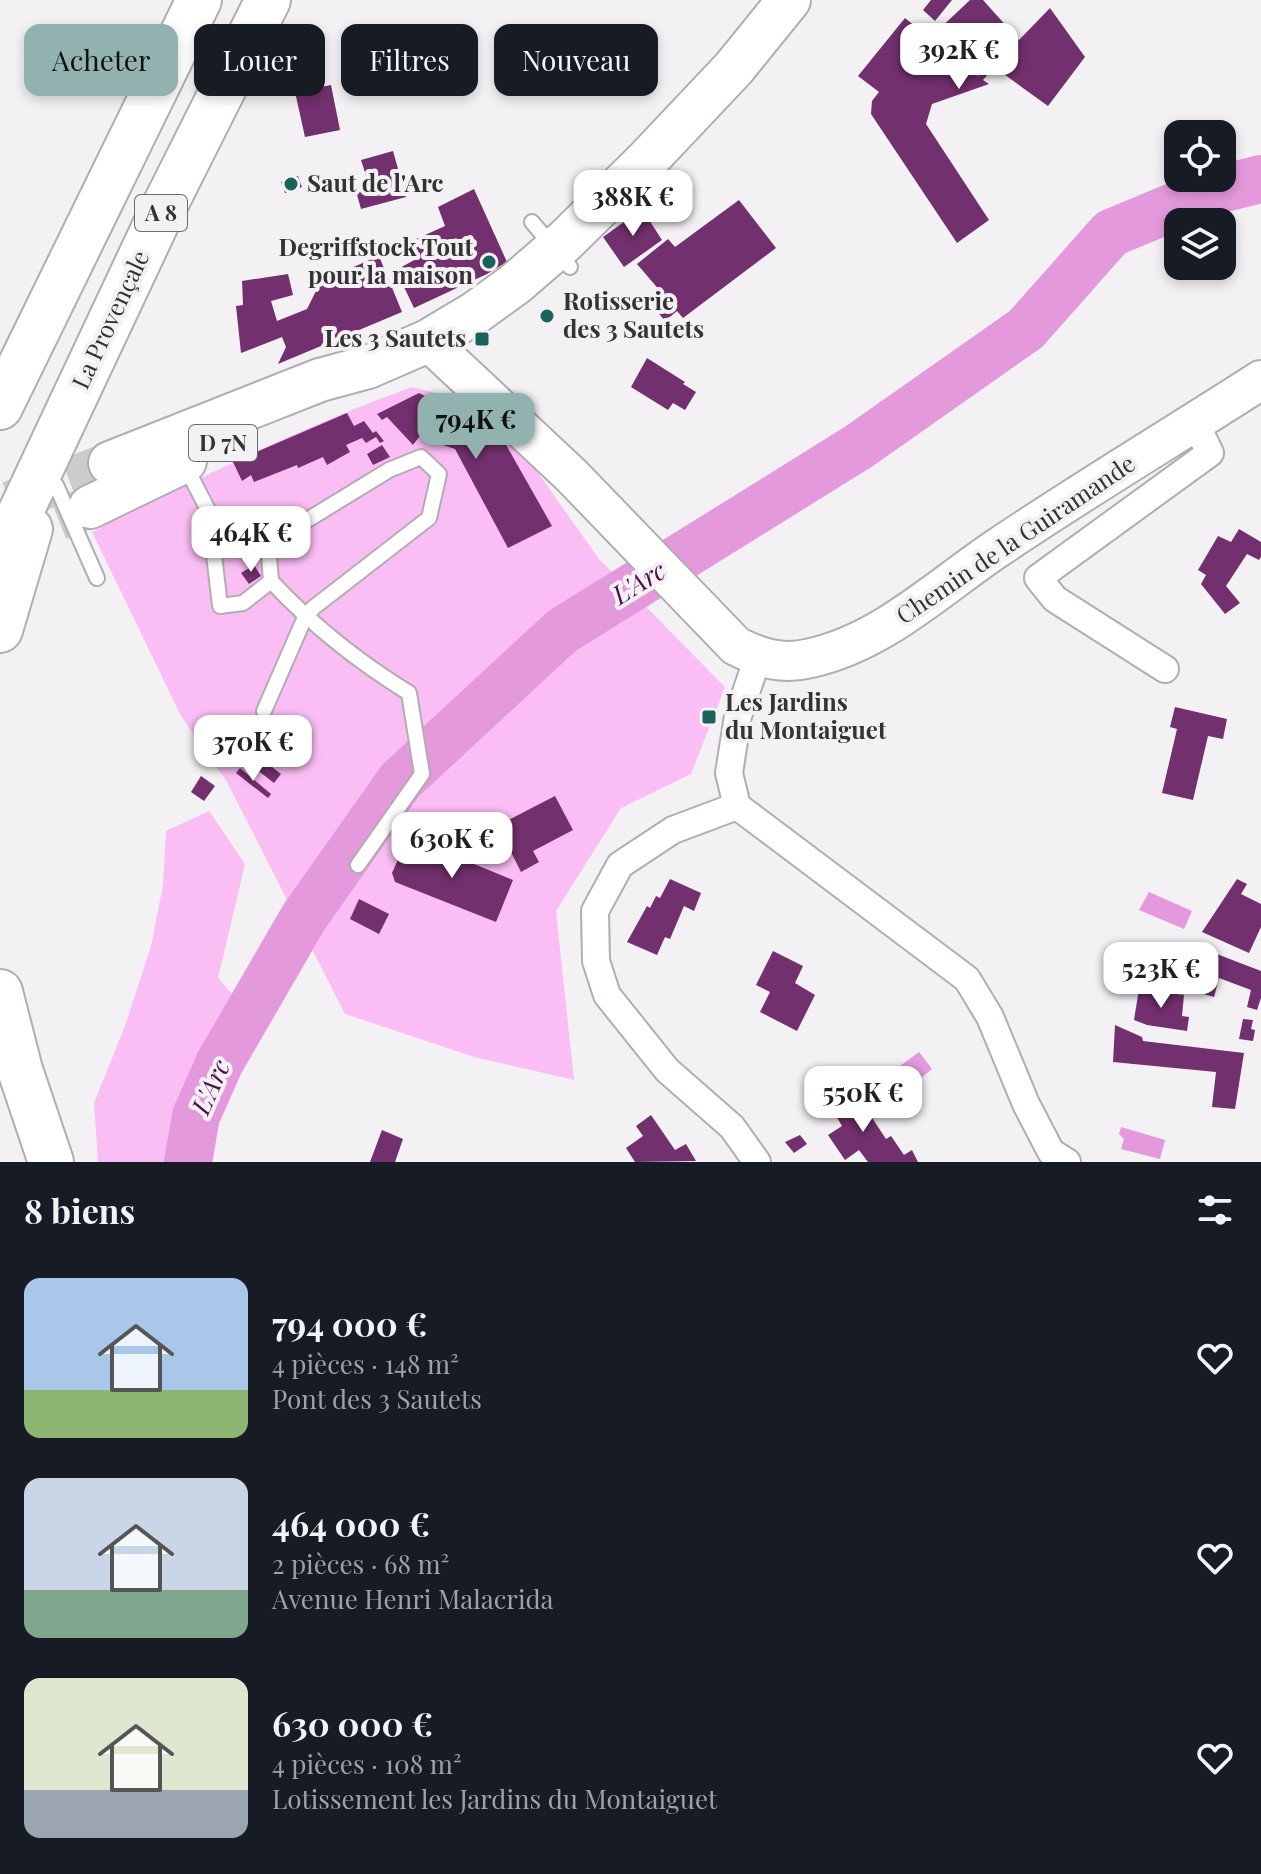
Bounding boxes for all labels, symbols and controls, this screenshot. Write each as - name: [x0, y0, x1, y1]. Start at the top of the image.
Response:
- pin: 392K €: [894, 23, 1024, 91]
- chip: Acheter: [24, 24, 178, 96]
- chip: Louer: [194, 24, 325, 96]
- chip: Filtres: [341, 24, 478, 96]
- chip: Nouveau: [494, 24, 658, 96]
- text: 392K €: [918, 31, 1000, 66]
- map controls: [1164, 120, 1236, 280]
- button: locate: [1164, 120, 1236, 192]
- place label: Saut de l'Arc: [307, 166, 444, 198]
- pin: 388K €: [568, 170, 698, 238]
- marker: Saut de l'Arc: [282, 175, 300, 193]
- text: 388K €: [592, 178, 674, 213]
- road number: A 8: [135, 195, 187, 231]
- button: layers: [1164, 208, 1236, 280]
- place label: Degriffstock Tout pour la maison: [278, 230, 474, 290]
- street label: La Provençale: [63, 245, 155, 394]
- marker: Degriffstock Tout pour la maison: [480, 253, 498, 271]
- place label: Rotisserie des 3 Sautets: [563, 284, 704, 344]
- marker: Rotisserie des 3 Sautets: [538, 307, 556, 325]
- place label: Les 3 Sautets: [325, 321, 466, 353]
- marker: Les 3 Sautets: [473, 330, 491, 348]
- pin: 794K €: [411, 393, 541, 461]
- text: 794K €: [436, 401, 516, 436]
- road number: D 7N: [189, 425, 257, 461]
- street label: Chemin de la Guiramande: [889, 446, 1140, 630]
- pin: 464K €: [186, 506, 316, 574]
- text: 464K €: [209, 514, 293, 549]
- water label: L'Arc: [604, 552, 672, 612]
- place label: Les Jardins du Montaiguet: [725, 685, 887, 745]
- marker: Les Jardins du Montaiguet: [700, 708, 718, 726]
- pin: 370K €: [188, 715, 318, 783]
- text: 370K €: [212, 723, 294, 758]
- pin: 630K €: [387, 812, 517, 880]
- text: 630K €: [409, 820, 495, 855]
- pin: 523K €: [1096, 942, 1226, 1010]
- text: 523K €: [1121, 950, 1201, 985]
- water label: L'Arc: [182, 1053, 237, 1120]
- pin: 550K €: [798, 1066, 928, 1134]
- text: 550K €: [822, 1074, 904, 1109]
- text: 8 biens: [24, 1187, 135, 1233]
- icon: filters: [1193, 1188, 1237, 1232]
- text: 794 000 €: [272, 1300, 427, 1346]
- icon: home: [88, 1310, 184, 1406]
- icon: heart: [1193, 1336, 1237, 1380]
- text: 4 pièces · 148 m²: [272, 1346, 459, 1381]
- text: Pont des 3 Sautets: [272, 1381, 482, 1416]
- text: 464 000 €: [272, 1500, 430, 1546]
- icon: home: [88, 1510, 184, 1606]
- icon: heart: [1193, 1536, 1237, 1580]
- text: 2 pièces · 68 m²: [272, 1546, 449, 1581]
- text: Avenue Henri Malacrida: [272, 1581, 554, 1616]
- text: 630 000 €: [272, 1700, 433, 1746]
- icon: home: [88, 1710, 184, 1806]
- icon: heart: [1193, 1736, 1237, 1780]
- text: 4 pièces · 108 m²: [272, 1746, 462, 1781]
- text: Lotissement les Jardins du Montaiguet: [272, 1781, 717, 1816]

